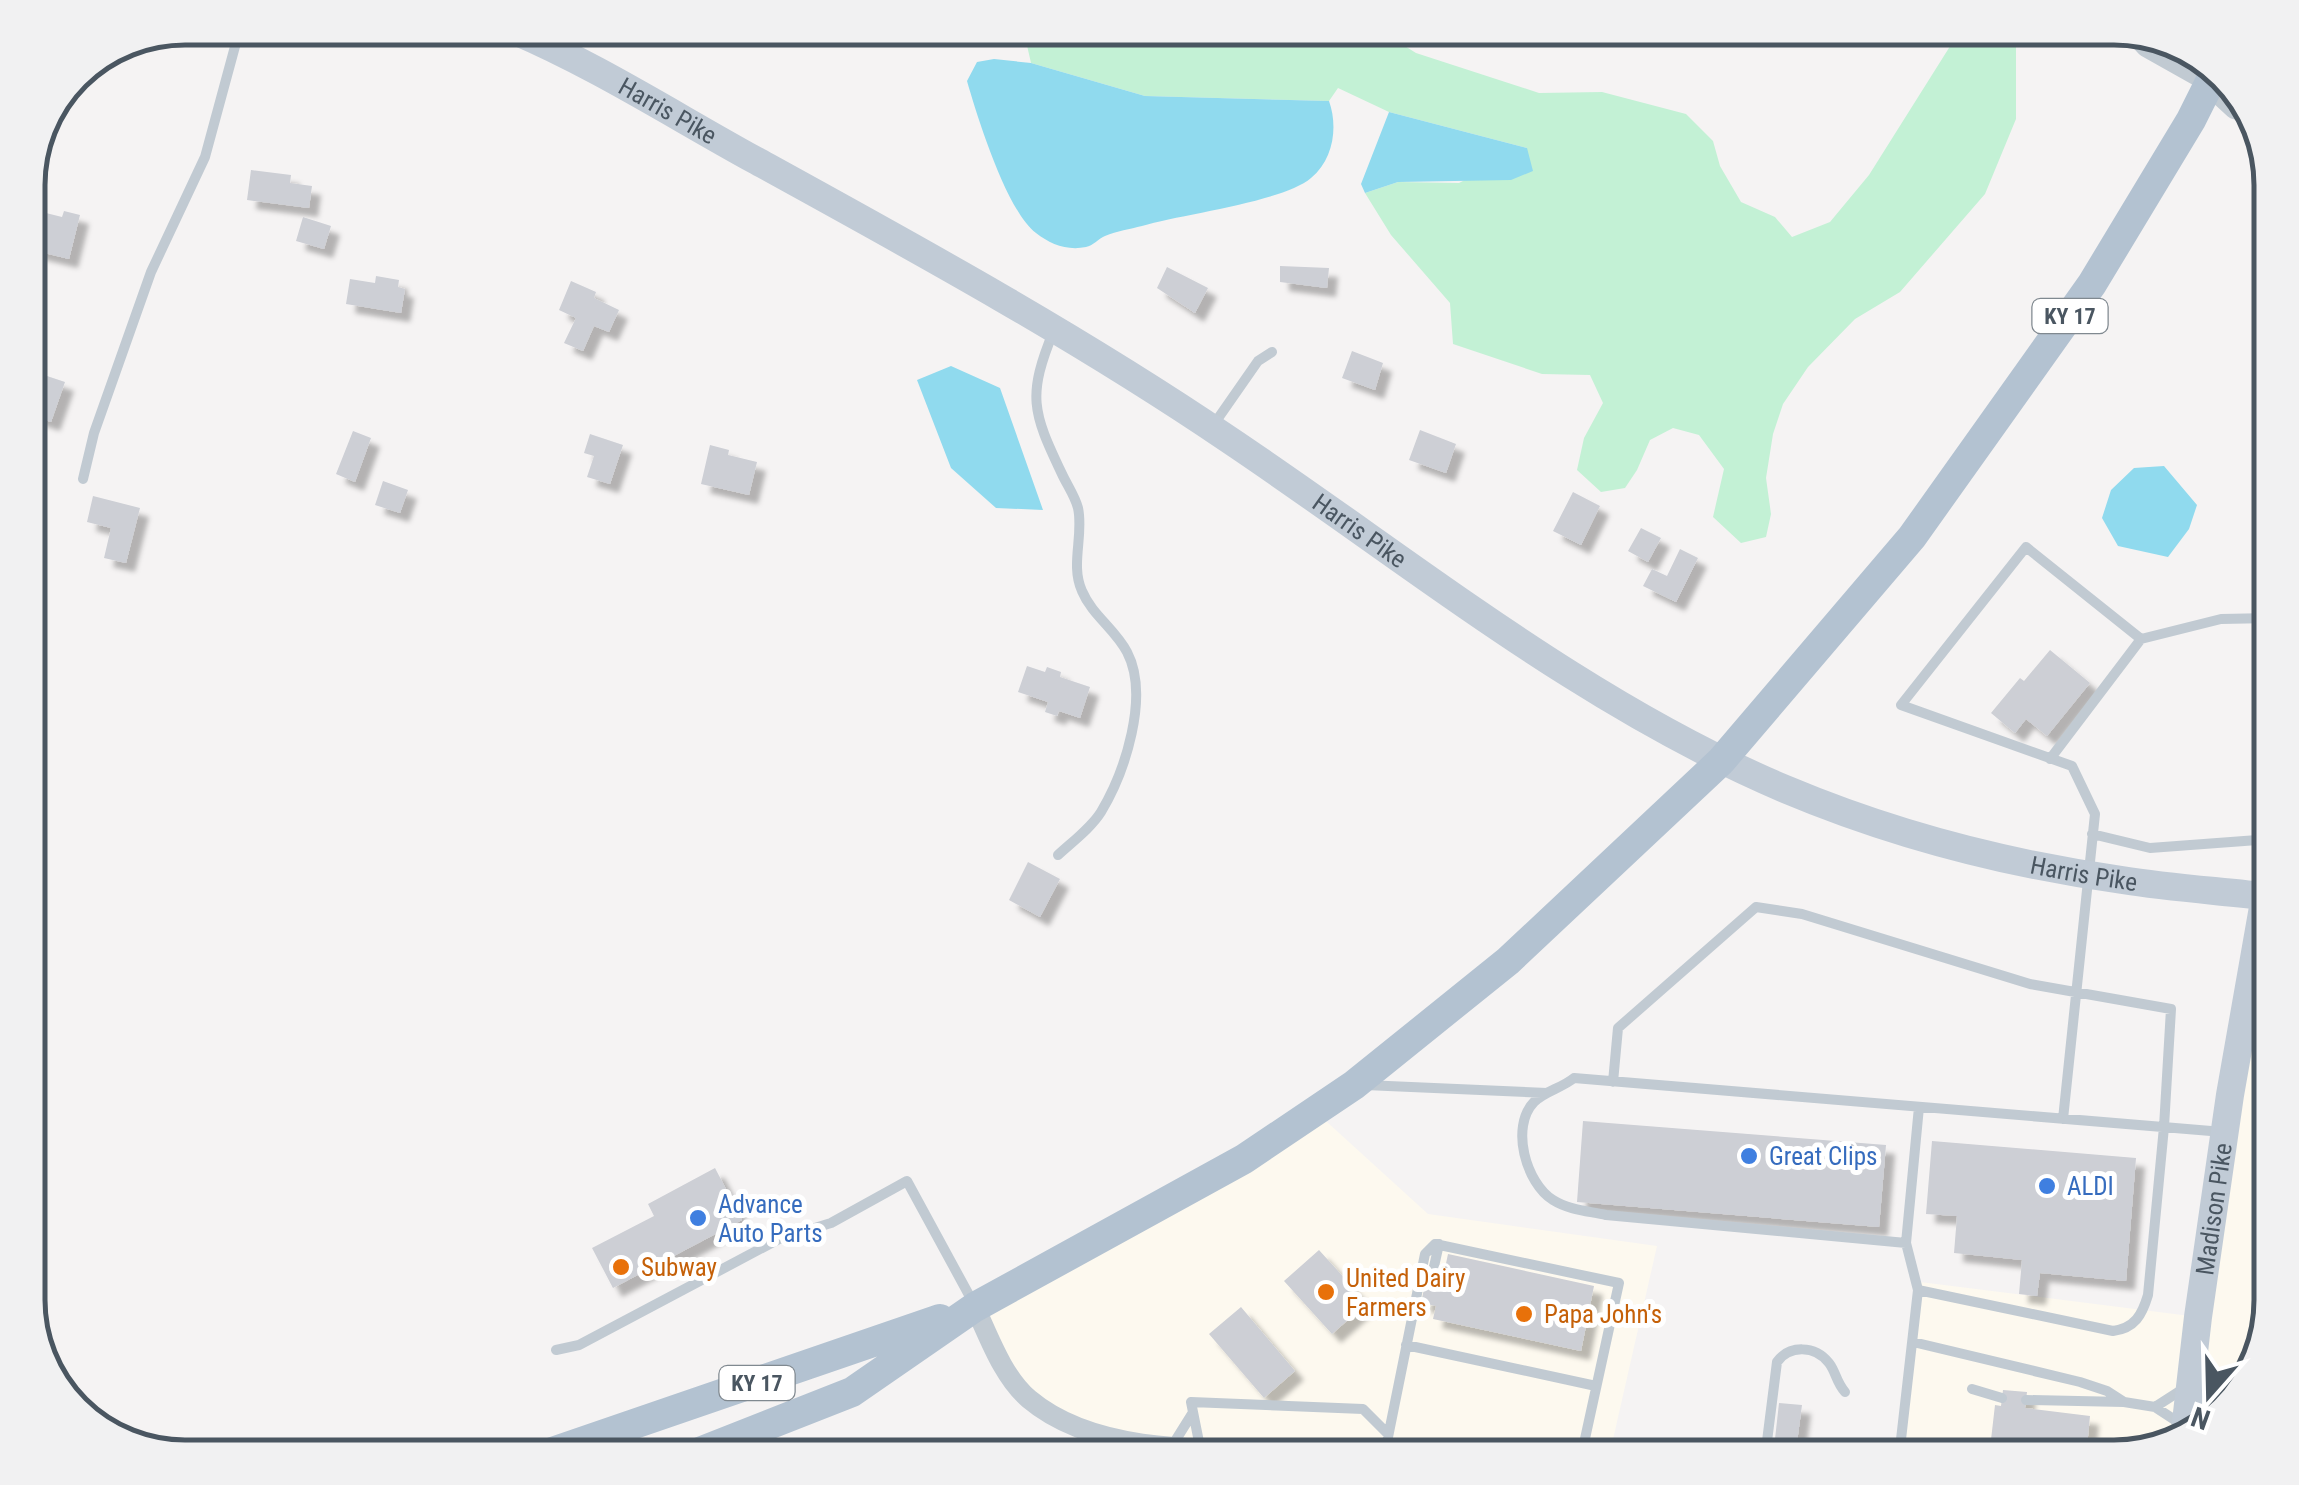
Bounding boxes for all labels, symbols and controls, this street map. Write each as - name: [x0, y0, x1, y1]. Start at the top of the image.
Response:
- street label: Harris Pike: [614, 71, 722, 150]
- road number: KY 17: [2032, 299, 2108, 333]
- street label: Harris Pike: [1307, 488, 1412, 574]
- street label: Harris Pike: [2028, 850, 2139, 897]
- street label: Madison Pike: [2190, 1141, 2237, 1277]
- place label: Great Clips: [1769, 1142, 1877, 1171]
- marker: Great Clips: [1738, 1145, 1760, 1167]
- place label: ALDI: [2067, 1172, 2114, 1201]
- marker: ALDI: [2036, 1175, 2058, 1197]
- place label: Advance Auto Parts: [718, 1190, 823, 1248]
- marker: Advance Auto Parts: [687, 1207, 709, 1229]
- place label: Subway: [641, 1253, 717, 1282]
- marker: Subway: [610, 1256, 632, 1278]
- place label: United Dairy Farmers: [1346, 1264, 1465, 1322]
- marker: United Dairy Farmers: [1315, 1281, 1337, 1303]
- place label: Papa John's: [1544, 1300, 1662, 1329]
- marker: Papa John's: [1513, 1303, 1535, 1325]
- north arrow: [2159, 1345, 2259, 1445]
- road number: KY 17: [720, 1366, 794, 1400]
- text: N: [2187, 1400, 2214, 1436]

